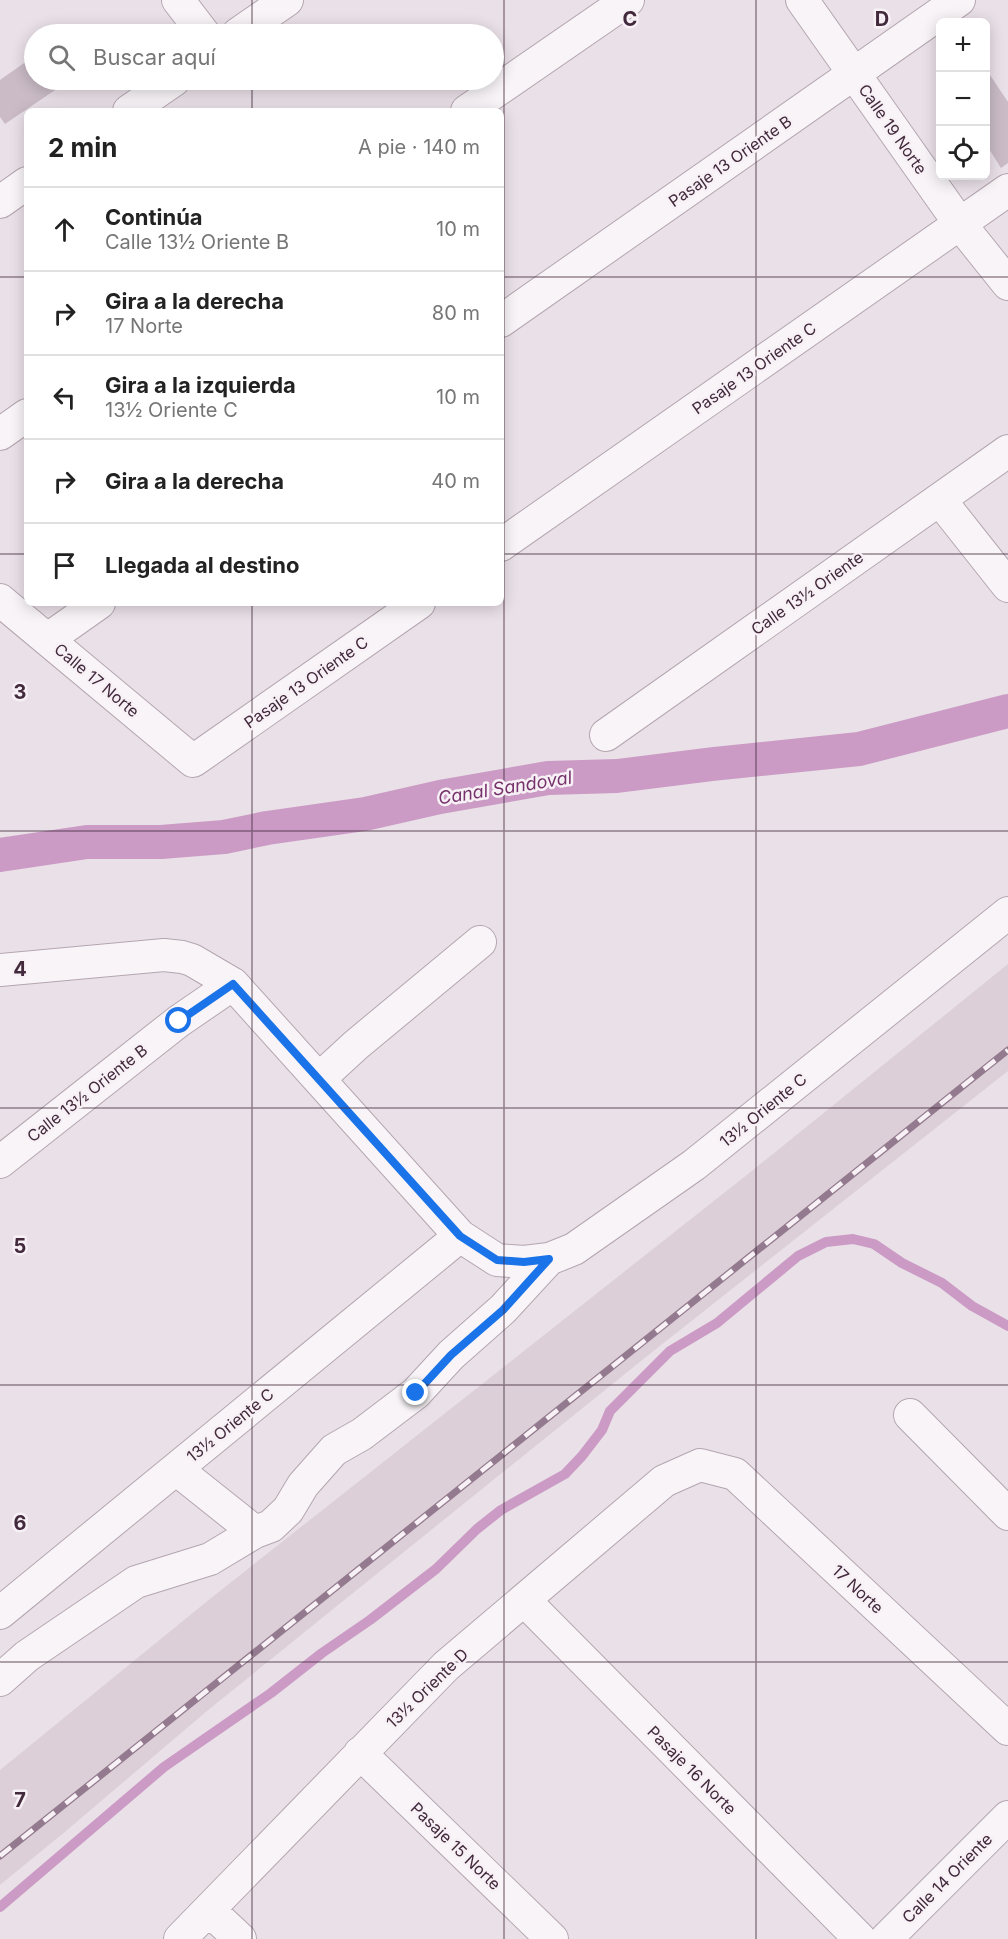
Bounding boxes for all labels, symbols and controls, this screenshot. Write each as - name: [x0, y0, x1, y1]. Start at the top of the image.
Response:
- text: C: [623, 7, 637, 31]
- text: D: [875, 7, 889, 31]
- map controls: [936, 18, 990, 180]
- button: +: [936, 18, 990, 72]
- search box: [24, 24, 504, 90]
- icon: search: [45, 41, 78, 74]
- text: Buscar aquí: [93, 44, 216, 70]
- button: −: [936, 72, 990, 126]
- street label: Calle 19 Norte: [855, 80, 931, 178]
- street label: Pasaje 13 Oriente B: [665, 111, 795, 211]
- button: locate: [936, 126, 990, 180]
- text: 2 min: [48, 132, 118, 163]
- text: A pie · 140 m: [358, 135, 480, 159]
- text: Continúa: [105, 204, 203, 230]
- icon: ahead: [48, 213, 81, 246]
- text: 10 m: [436, 217, 480, 241]
- text: Calle 13½ Oriente B: [105, 230, 289, 254]
- text: Gira a la derecha: [105, 288, 284, 314]
- icon: right: [48, 297, 81, 330]
- text: 80 m: [432, 301, 480, 325]
- text: 17 Norte: [105, 314, 183, 338]
- street label: Pasaje 13 Oriente C: [688, 318, 820, 418]
- text: Gira a la izquierda: [105, 372, 296, 398]
- icon: left: [48, 381, 81, 414]
- text: 10 m: [436, 385, 480, 409]
- text: 13½ Oriente C: [105, 398, 238, 422]
- icon: right: [48, 465, 81, 498]
- text: Gira a la derecha: [105, 468, 284, 494]
- text: 40 m: [431, 469, 480, 493]
- street label: Calle 13½ Oriente: [747, 547, 867, 639]
- icon: arrive: [48, 549, 81, 582]
- text: Llegada al destino: [105, 552, 299, 578]
- street label: Pasaje 13 Oriente C: [240, 632, 372, 732]
- street label: Calle 17 Norte: [50, 639, 144, 721]
- text: 3: [14, 680, 26, 704]
- water label: Canal Sandoval: [437, 766, 574, 808]
- text: 4: [13, 957, 27, 981]
- route start: [165, 1007, 191, 1033]
- street label: Calle 13½ Oriente B: [23, 1040, 151, 1146]
- street label: 13½ Oriente C: [715, 1069, 811, 1151]
- text: 5: [14, 1234, 26, 1258]
- route end: [402, 1379, 428, 1405]
- street label: 13½ Oriente C: [182, 1384, 278, 1466]
- text: 6: [14, 1511, 27, 1535]
- street label: 17 Norte: [828, 1560, 888, 1618]
- street label: 13½ Oriente D: [382, 1644, 472, 1732]
- street label: Pasaje 16 Norte: [643, 1721, 741, 1819]
- text: 7: [14, 1788, 26, 1812]
- street label: Pasaje 15 Norte: [407, 1798, 505, 1894]
- street label: Calle 14 Oriente: [898, 1829, 996, 1927]

